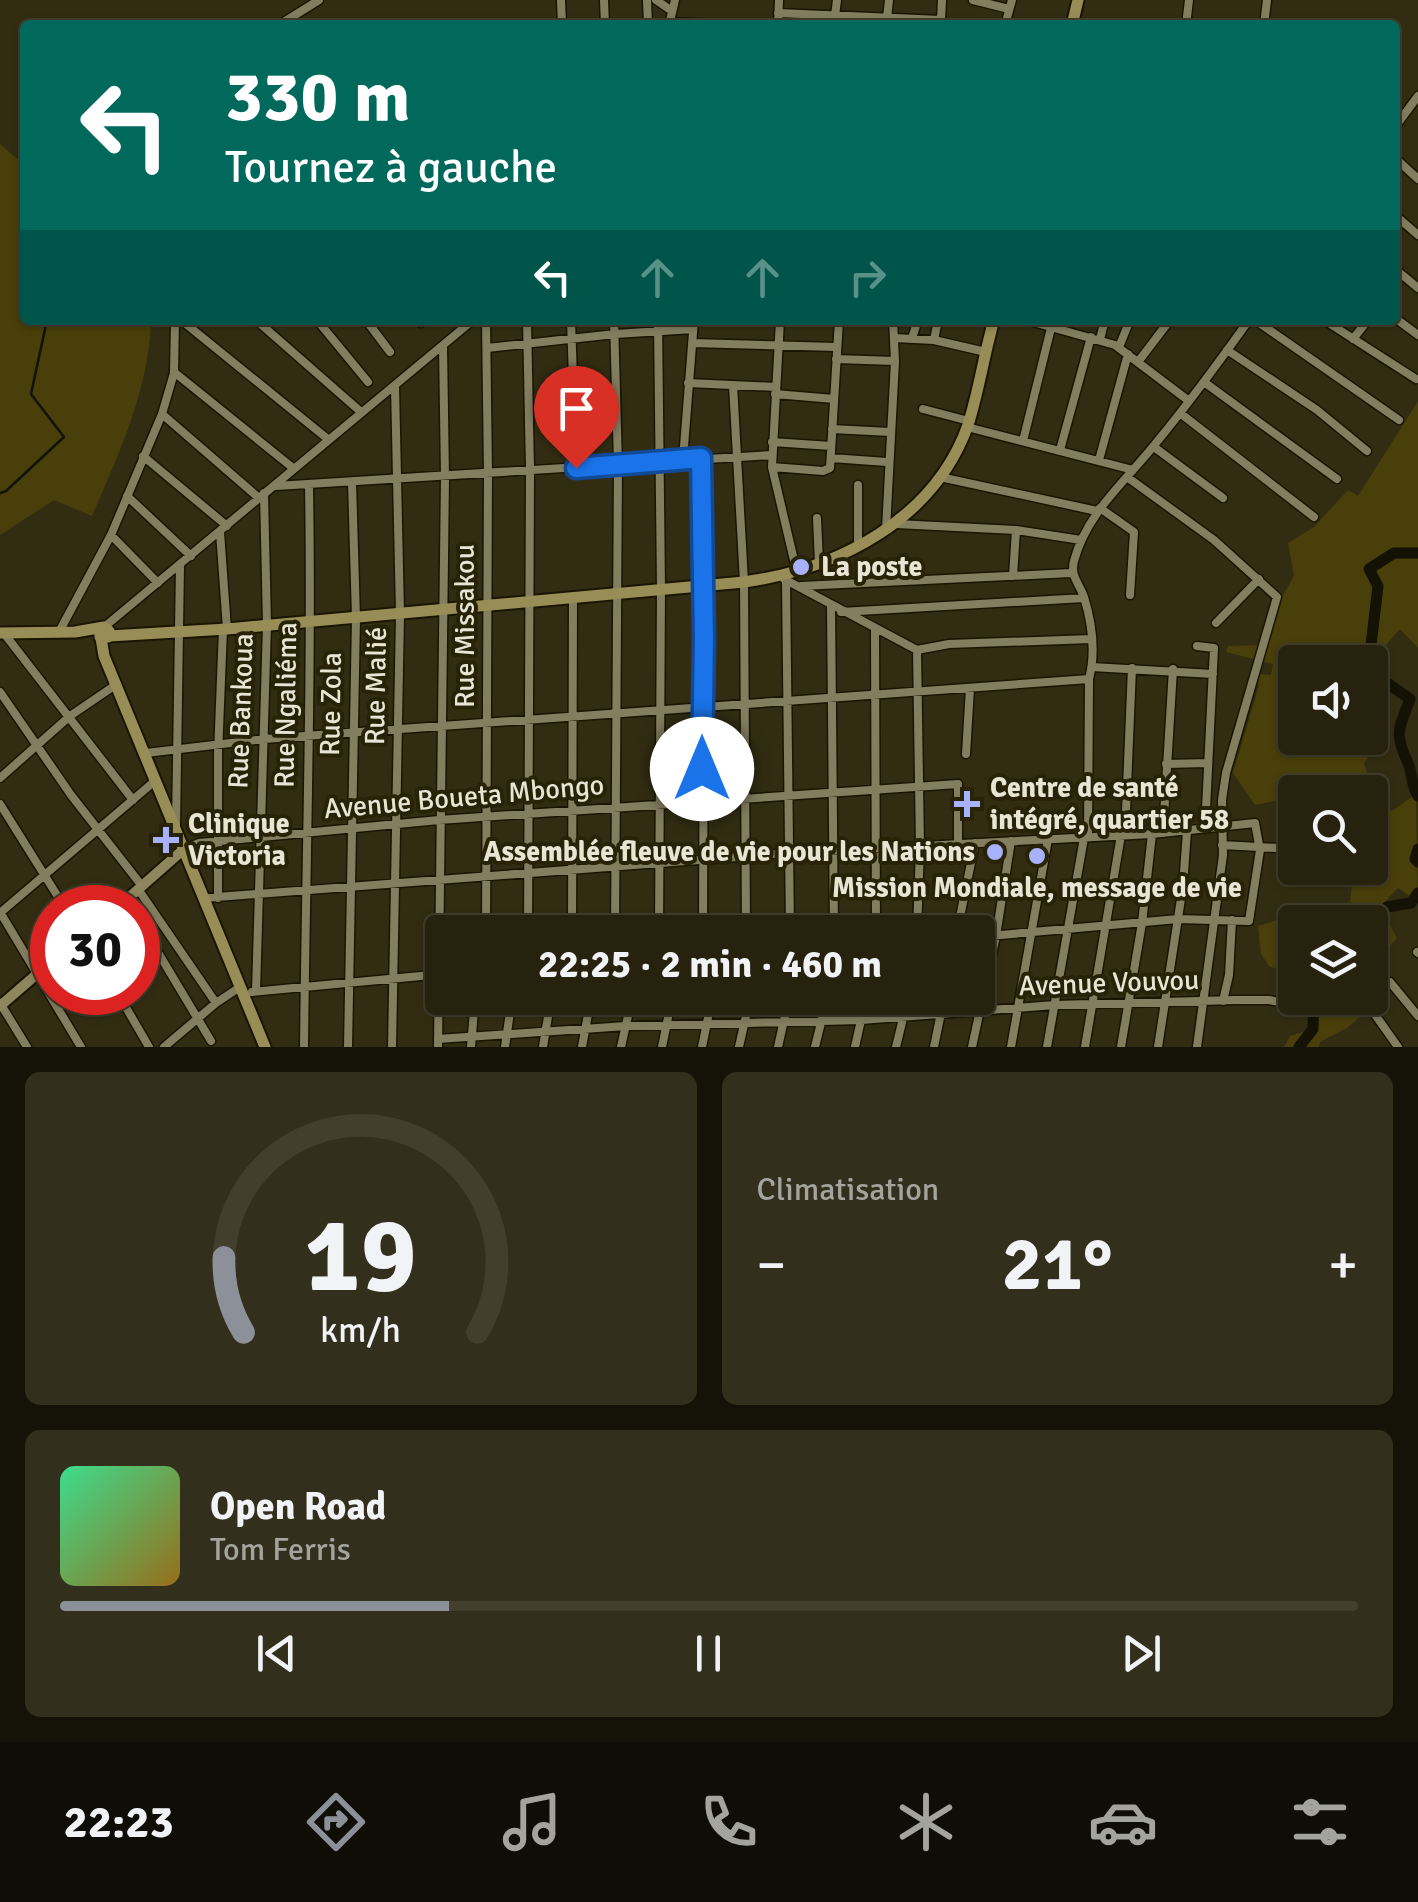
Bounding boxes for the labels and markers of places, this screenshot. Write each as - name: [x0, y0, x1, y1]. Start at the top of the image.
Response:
- pin: [534, 366, 619, 469]
- place label: La poste: [821, 550, 922, 584]
- marker: La poste: [790, 556, 812, 578]
- place label: Centre de santé intégré, quartier 58: [990, 771, 1229, 837]
- marker: Centre de santé intégré, quartier 58: [954, 791, 980, 817]
- place label: Clinique Victoria: [188, 807, 290, 873]
- marker: Clinique Victoria: [153, 827, 179, 853]
- place label: Assemblée fleuve de vie pour les Nations: [484, 835, 975, 869]
- marker: Assemblée fleuve de vie pour les Nations: [984, 841, 1006, 863]
- marker: Mission Mondiale, message de vie: [1026, 845, 1048, 867]
- place label: Mission Mondiale, message de vie: [832, 871, 1242, 905]

